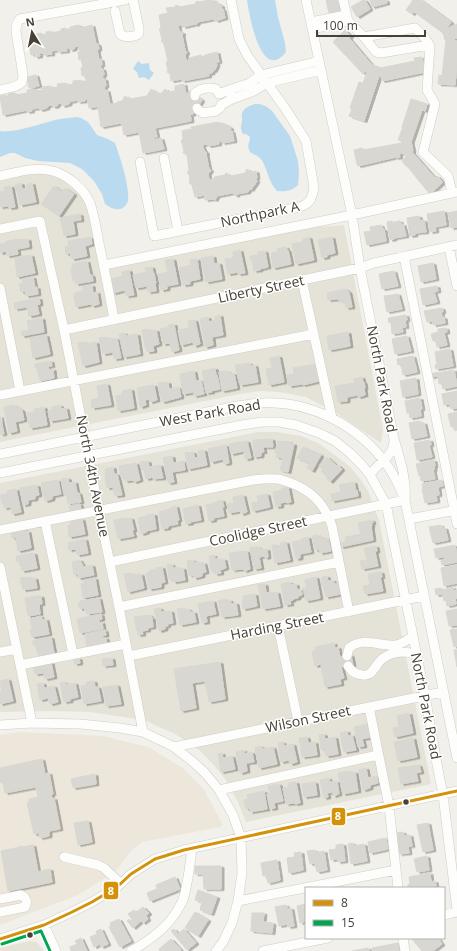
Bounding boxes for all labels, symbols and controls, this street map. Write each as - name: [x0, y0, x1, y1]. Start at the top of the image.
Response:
- north arrow: [12, 12, 52, 52]
- scale bar: [317, 12, 425, 38]
- text: N: [24, 13, 36, 30]
- text: 100 m: [323, 17, 358, 34]
- street label: Northpark A: [219, 196, 301, 231]
- street label: Liberty Street: [216, 270, 306, 307]
- street label: North Park Road: [363, 324, 402, 434]
- street label: West Park Road: [158, 394, 262, 431]
- street label: North 34th Avenue: [72, 413, 115, 539]
- street label: Coolidge Street: [207, 511, 309, 550]
- street label: Harding Street: [229, 607, 325, 644]
- street label: North Park Road: [407, 651, 446, 761]
- street label: Wilson Street: [264, 700, 352, 737]
- unlabelled marker: [401, 797, 411, 807]
- line badge: 8: [331, 807, 346, 826]
- text: 8: [335, 808, 341, 823]
- line badge: 8: [103, 881, 119, 900]
- text: 8: [108, 883, 114, 898]
- legend: [305, 887, 445, 939]
- text: 8: [341, 894, 348, 911]
- text: 15: [341, 914, 355, 931]
- unlabelled marker: [25, 930, 35, 940]

